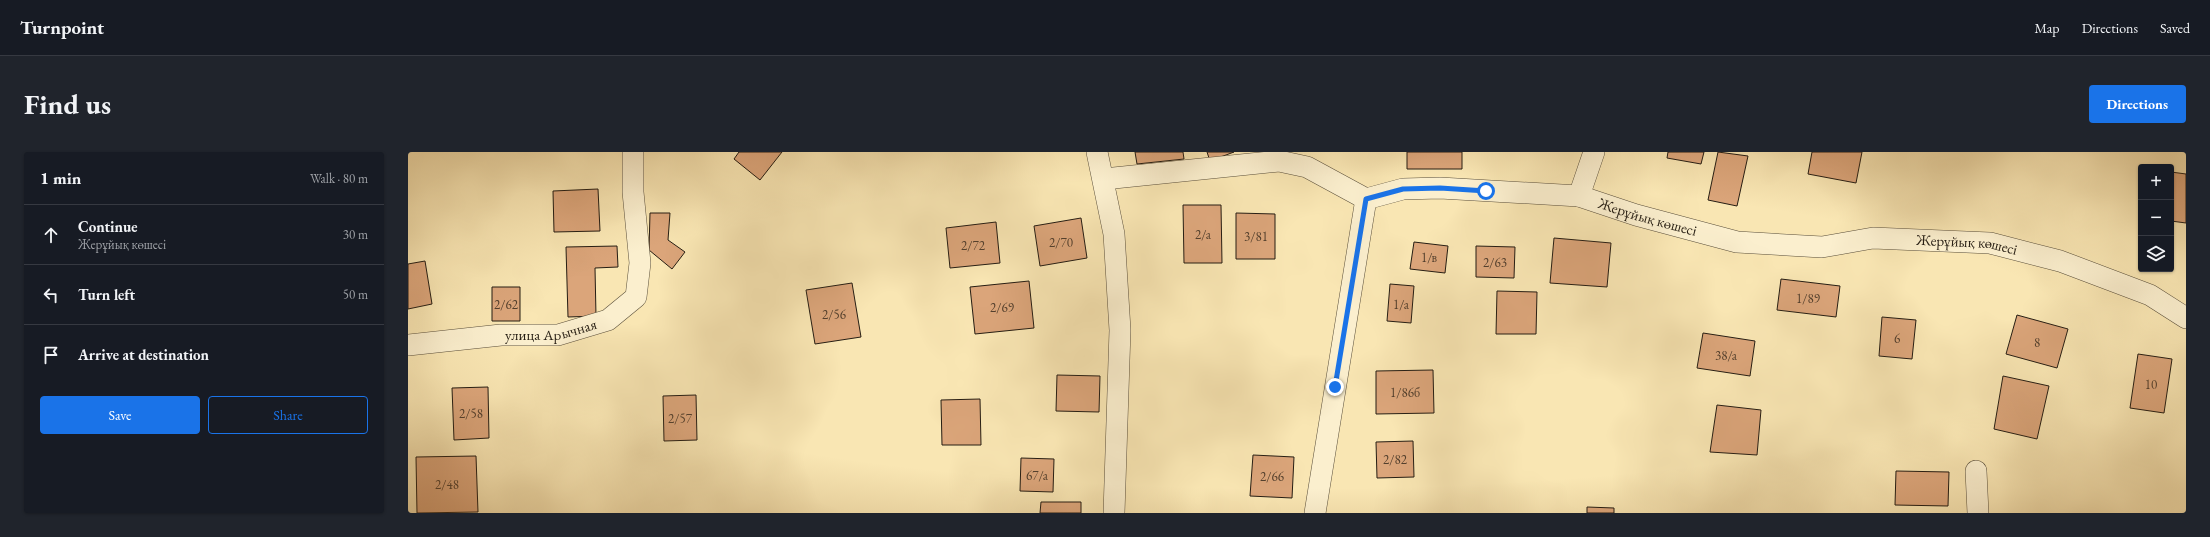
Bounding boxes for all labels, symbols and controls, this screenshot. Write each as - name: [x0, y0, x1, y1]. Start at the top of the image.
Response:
- text: Turnpoint: [20, 15, 104, 40]
- text: Map: [2034, 19, 2060, 37]
- text: Directions: [2082, 19, 2138, 37]
- text: Saved: [2160, 19, 2190, 37]
- button: Directions: [2089, 85, 2186, 123]
- text: Find us: [24, 86, 111, 122]
- map controls: [2138, 164, 2174, 272]
- button: +: [2138, 164, 2174, 200]
- text: 1 min: [40, 167, 81, 189]
- text: Walk · 80 m: [310, 170, 368, 187]
- route start: [1477, 182, 1495, 200]
- street label: Жерұйық көшесі: [1595, 193, 1699, 240]
- button: −: [2138, 200, 2174, 236]
- text: Continue: [78, 217, 138, 236]
- icon: ahead: [40, 224, 62, 246]
- text: 30 m: [343, 226, 368, 243]
- house number: 2/а: [1195, 226, 1212, 243]
- house number: 3/81: [1244, 228, 1268, 245]
- street label: Жерұйық көшесі: [1915, 230, 2020, 259]
- house number: 2/70: [1049, 234, 1073, 251]
- text: Жерұйық көшесі: [78, 236, 166, 253]
- button: layers: [2138, 236, 2174, 272]
- house number: 2/72: [961, 237, 986, 254]
- house number: 1/в: [1421, 249, 1438, 266]
- house number: 2/63: [1483, 254, 1507, 271]
- icon: left: [40, 284, 62, 306]
- text: Turn left: [78, 285, 135, 304]
- text: 50 m: [343, 286, 368, 303]
- house number: 1/89: [1796, 290, 1821, 307]
- house number: 2/62: [494, 296, 519, 313]
- house number: 1/а: [1393, 296, 1410, 313]
- house number: 2/69: [990, 299, 1015, 316]
- house number: 2/56: [822, 306, 846, 323]
- street label: улица Арычная: [505, 314, 599, 344]
- house number: 6: [1894, 330, 1900, 347]
- house number: 8: [2034, 334, 2040, 351]
- icon: arrive: [40, 344, 62, 366]
- text: Arrive at destination: [78, 345, 209, 364]
- house number: 38/а: [1715, 347, 1738, 364]
- house number: 10: [2145, 376, 2157, 393]
- route end: [1326, 378, 1344, 396]
- house number: 1/86б: [1390, 384, 1420, 401]
- button: Save: [40, 396, 200, 434]
- button: Share: [208, 396, 368, 434]
- house number: 2/58: [459, 405, 483, 422]
- house number: 2/57: [668, 410, 693, 427]
- house number: 2/82: [1383, 451, 1408, 468]
- house number: 67/а: [1026, 467, 1049, 484]
- house number: 2/66: [1260, 468, 1284, 485]
- house number: 2/48: [435, 476, 459, 493]

